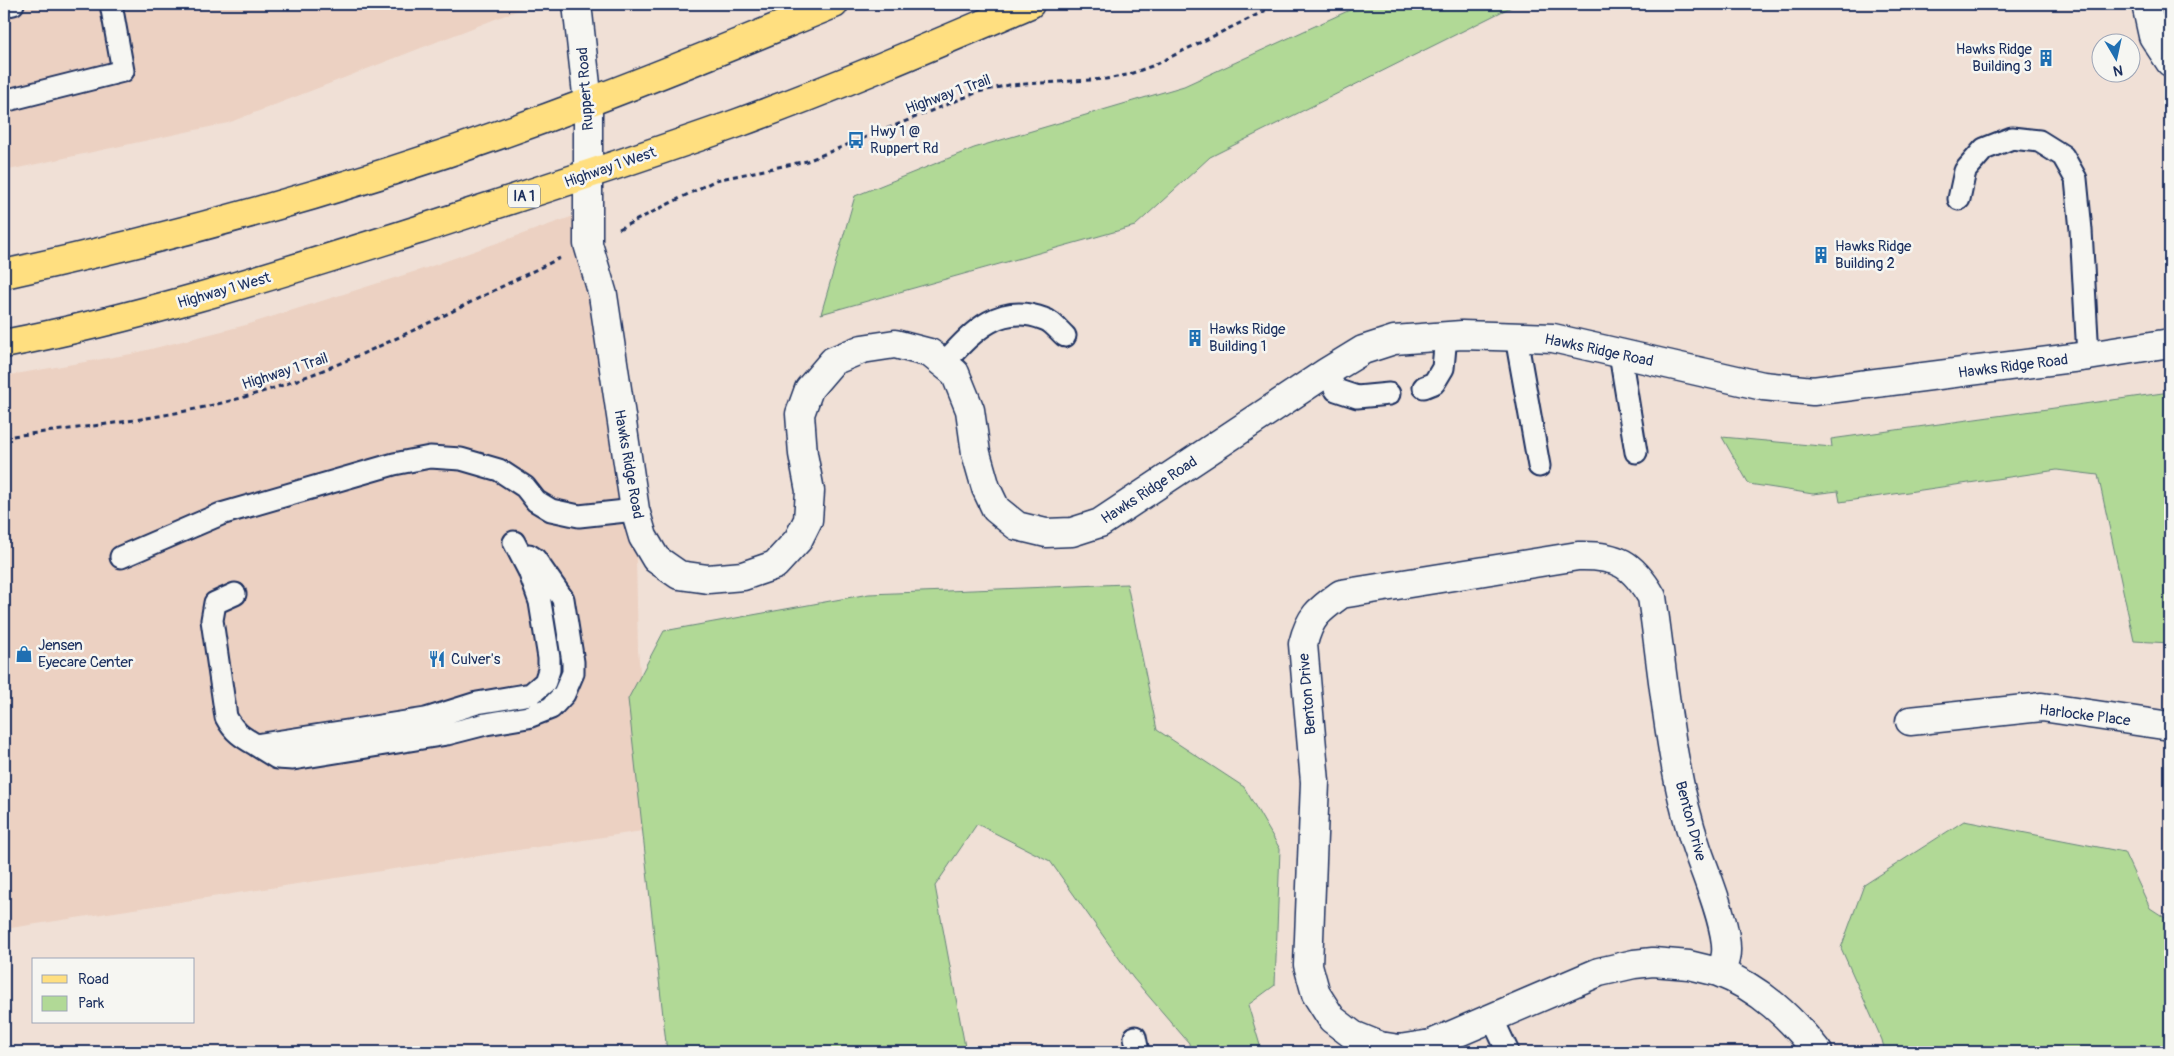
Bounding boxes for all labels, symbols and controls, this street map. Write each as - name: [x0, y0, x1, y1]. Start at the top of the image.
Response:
- north arrow: [2092, 32, 2142, 82]
- place label: Hawks Ridge Building 3: [1956, 40, 2033, 76]
- street label: Ruppert Road: [573, 47, 598, 131]
- building icon: Hawks Ridge Building 3: [2036, 48, 2056, 68]
- text: N: [2112, 61, 2124, 79]
- street label: Highway 1 Trail: [903, 70, 993, 119]
- place label: Hwy 1 @ Ruppert Rd: [870, 122, 938, 158]
- bus stop icon: Hwy 1 @ Ruppert Rd: [846, 130, 866, 150]
- street label: Highway 1 West: [562, 143, 659, 192]
- road number: IA 1: [508, 185, 540, 208]
- place label: Hawks Ridge Building 2: [1835, 237, 1912, 273]
- building icon: Hawks Ridge Building 2: [1811, 245, 1831, 265]
- street label: Highway 1 West: [176, 268, 274, 313]
- place label: Hawks Ridge Building 1: [1209, 320, 1286, 356]
- building icon: Hawks Ridge Building 1: [1185, 328, 1205, 348]
- street label: Hawks Ridge Road: [1543, 330, 1655, 371]
- street label: Highway 1 Trail: [240, 349, 331, 394]
- street label: Hawks Ridge Road: [1957, 350, 2069, 383]
- street label: Hawks Ridge Road: [610, 408, 647, 520]
- street label: Hawks Ridge Road: [1098, 452, 1201, 529]
- place label: Jensen Eyecare Center: [38, 636, 134, 672]
- shop icon: Jensen Eyecare Center: [14, 644, 34, 664]
- restaurant icon: Culver's: [427, 649, 447, 669]
- place label: Culver's: [451, 650, 501, 669]
- street label: Benton Drive: [1294, 652, 1321, 735]
- street label: Harlocke Place: [2038, 700, 2132, 731]
- street label: Benton Drive: [1671, 779, 1710, 864]
- legend: [32, 958, 195, 1024]
- text: Road: [78, 970, 109, 989]
- text: Park: [78, 994, 105, 1013]

